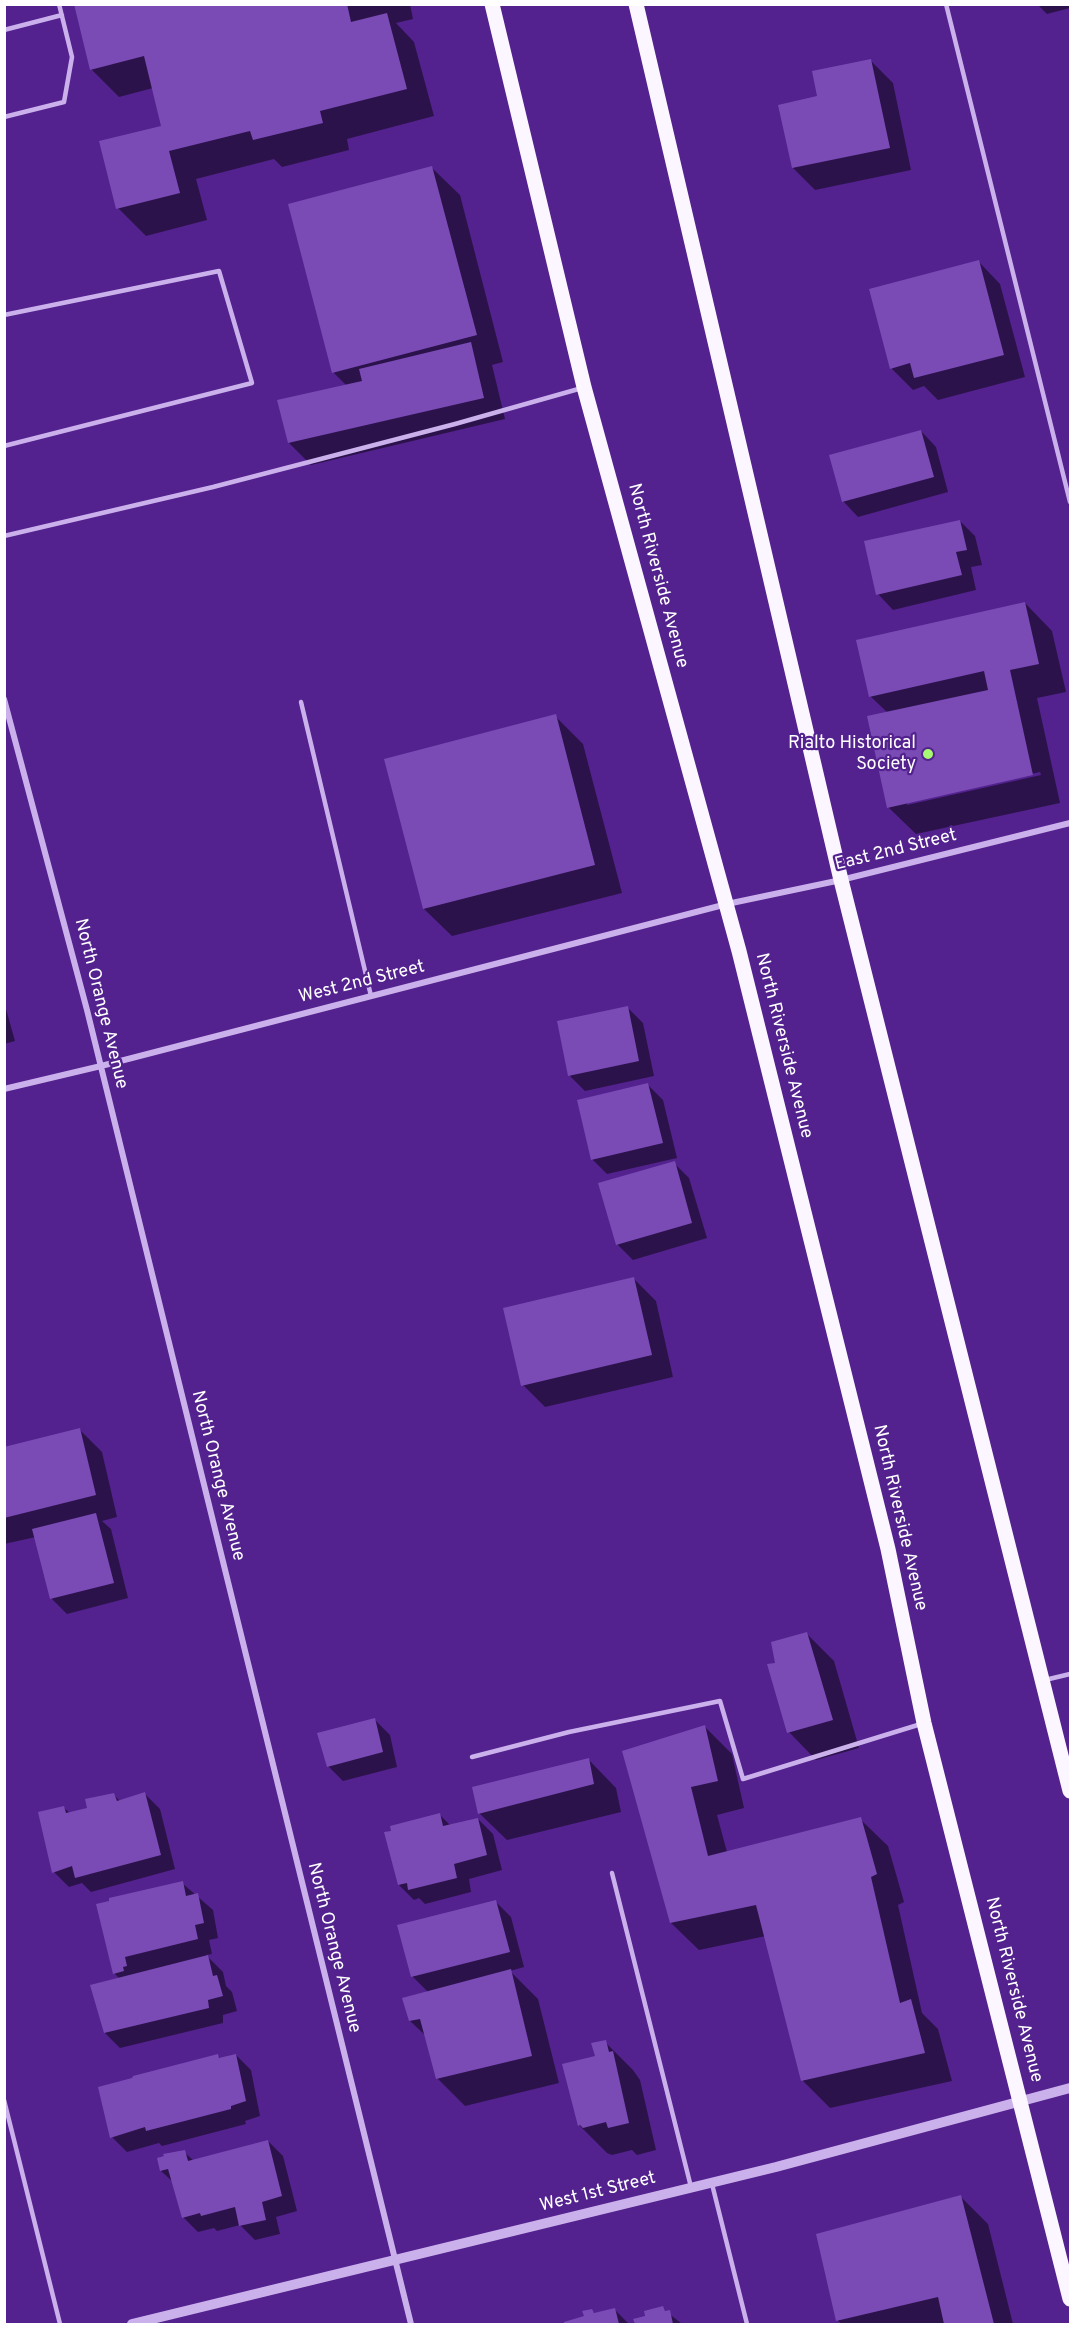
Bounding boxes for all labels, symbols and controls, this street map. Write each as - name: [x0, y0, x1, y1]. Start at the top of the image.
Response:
- street label: North Riverside Avenue: [622, 481, 692, 671]
- place label: Rialto Historical Society: [788, 733, 916, 776]
- marker: Rialto Historical Society: [921, 747, 935, 761]
- street label: East 2nd Street: [833, 825, 959, 877]
- street label: North Orange Avenue: [68, 917, 132, 1091]
- street label: North Riverside Avenue: [749, 951, 817, 1141]
- street label: West 2nd Street: [297, 957, 427, 1009]
- street label: North Orange Avenue: [185, 1389, 249, 1563]
- street label: North Riverside Avenue: [867, 1423, 931, 1613]
- street label: North Orange Avenue: [301, 1861, 365, 2035]
- street label: North Riverside Avenue: [979, 1895, 1047, 2085]
- street label: West 1st Street: [538, 2168, 658, 2218]

